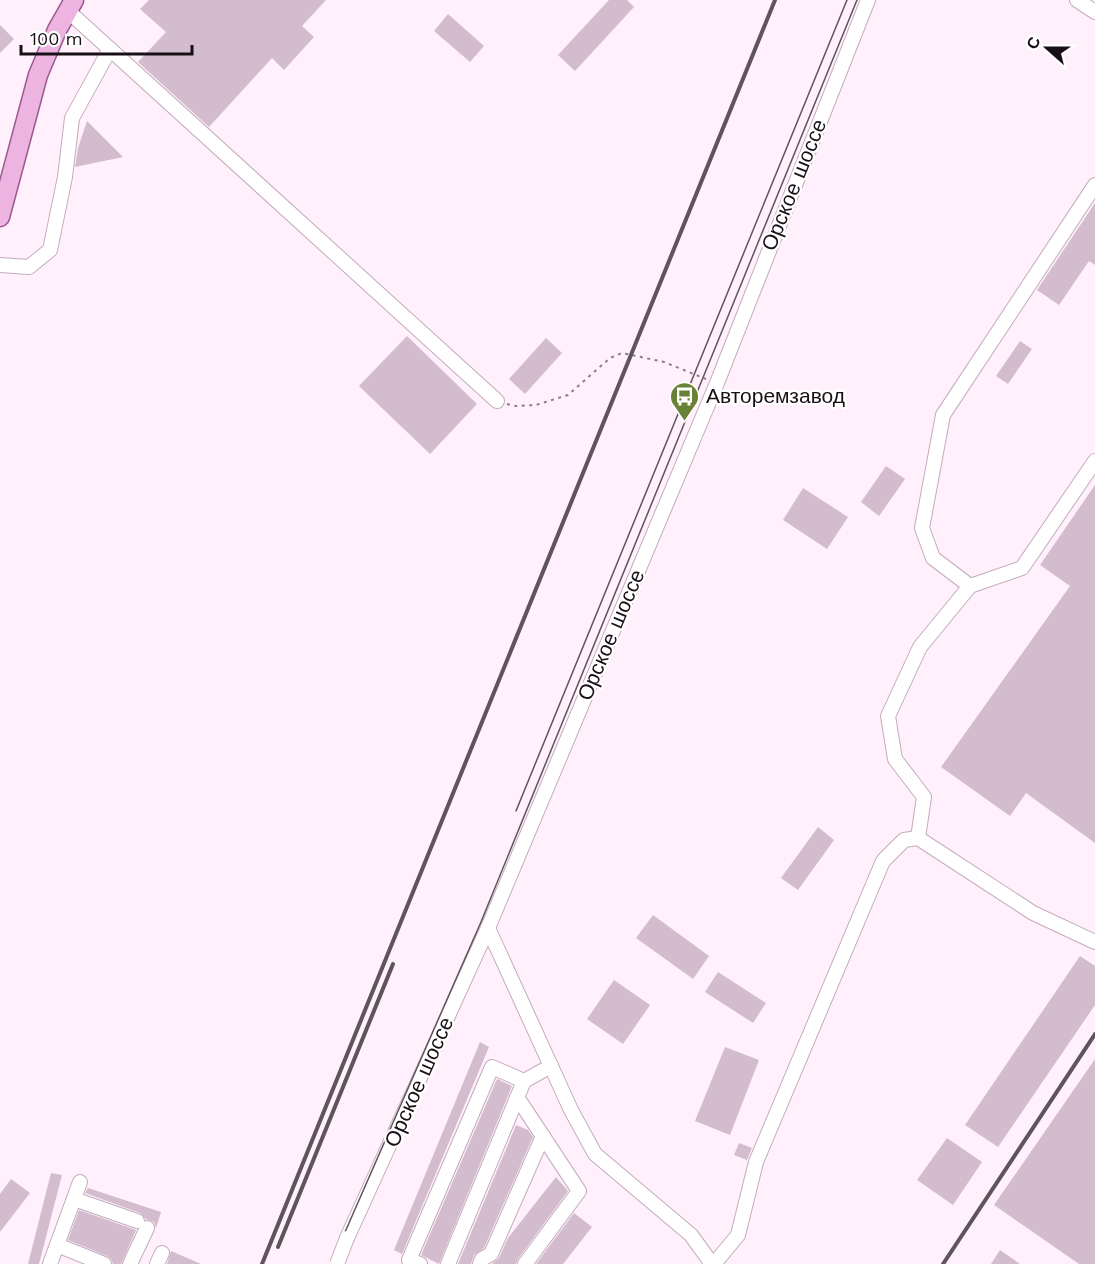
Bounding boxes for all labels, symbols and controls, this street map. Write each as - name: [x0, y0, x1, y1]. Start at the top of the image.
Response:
- scale bar: [21, 18, 192, 56]
- north arrow: [1017, 18, 1077, 78]
- text: 100 m: [30, 28, 83, 49]
- text: С: [1023, 34, 1045, 52]
- street label: Орское шоссе: [756, 115, 831, 254]
- bus stop icon: Авторемзавод: [669, 380, 701, 422]
- place label: Авторемзавод: [706, 383, 845, 408]
- street label: Орское шоссе: [572, 566, 649, 704]
- street label: Орское шоссе: [379, 1013, 458, 1151]

